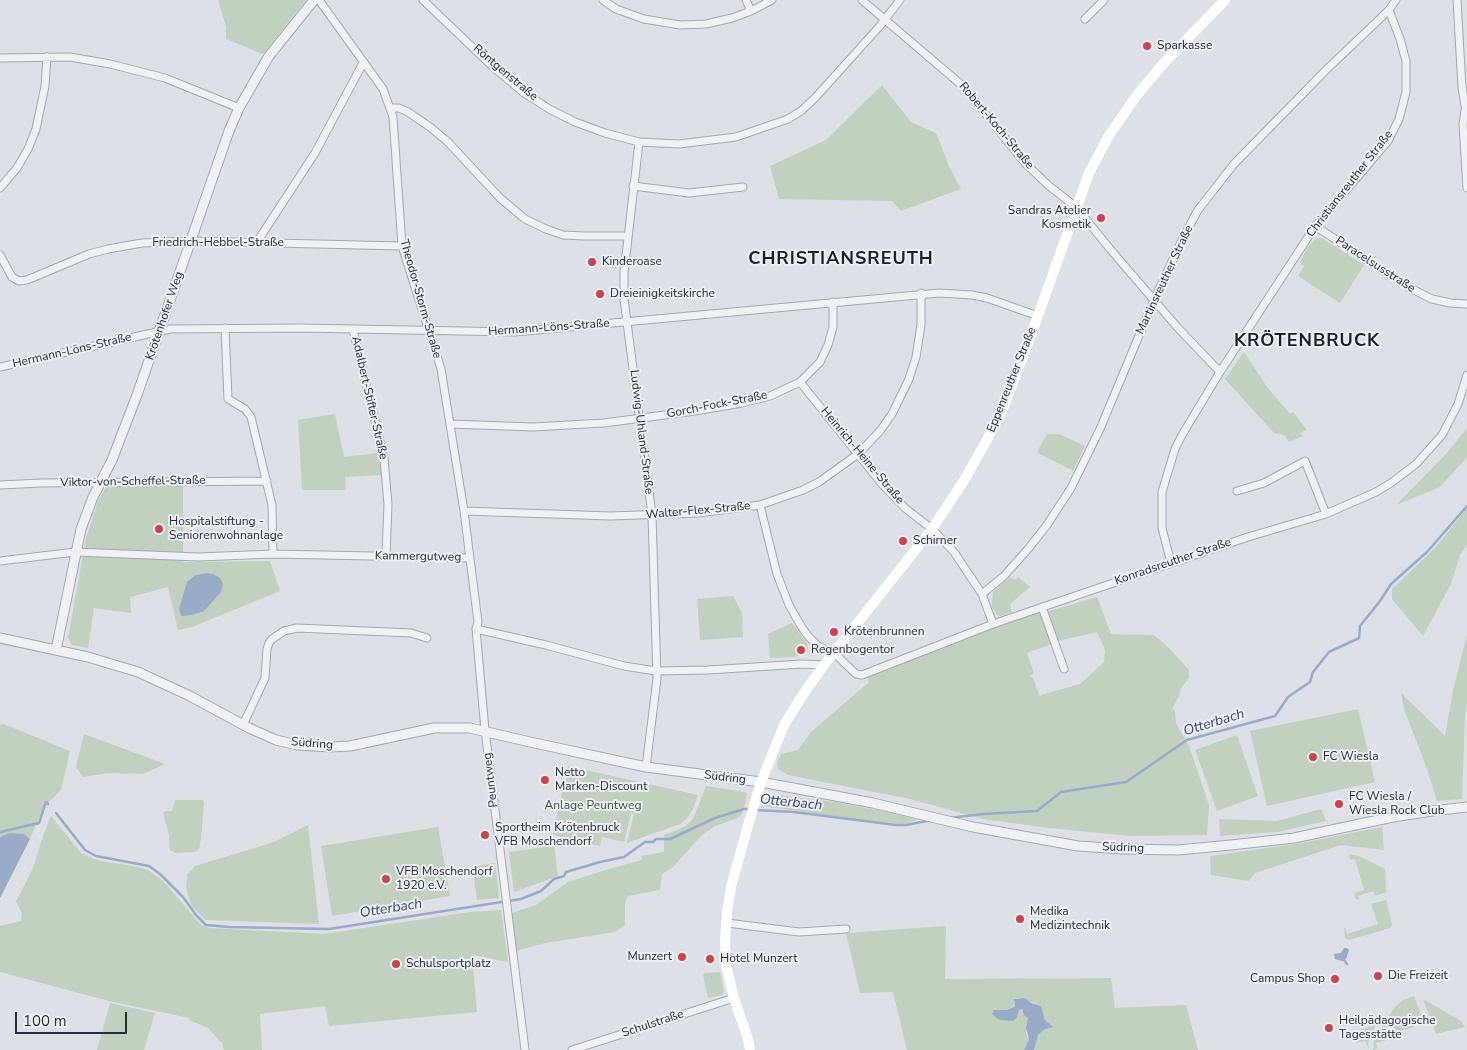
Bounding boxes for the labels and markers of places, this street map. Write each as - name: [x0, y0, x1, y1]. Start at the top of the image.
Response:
- place label: Sparkasse: [1157, 39, 1212, 53]
- marker: Sparkasse: [1141, 40, 1153, 52]
- place label: Sandras Atelier Kosmetik: [1008, 204, 1091, 232]
- marker: Sandras Atelier Kosmetik: [1095, 212, 1107, 224]
- place label: Kinderoase: [602, 255, 662, 269]
- marker: Kinderoase: [586, 256, 598, 268]
- place label: Dreieinigkeitskirche: [610, 287, 715, 301]
- marker: Dreieinigkeitskirche: [594, 288, 606, 300]
- place label: Hospitalstiftung - Seniorenwohnanlage: [169, 515, 283, 543]
- marker: Hospitalstiftung - Seniorenwohnanlage: [153, 523, 165, 535]
- place label: Schirner: [913, 534, 957, 548]
- marker: Schirner: [897, 535, 909, 547]
- place label: Krötenbrunnen: [844, 625, 925, 639]
- marker: Krötenbrunnen: [828, 626, 840, 638]
- place label: Regenbogentor: [811, 643, 895, 657]
- marker: Regenbogentor: [795, 644, 807, 656]
- place label: FC Wiesla: [1323, 750, 1379, 764]
- marker: FC Wiesla: [1307, 751, 1319, 763]
- place label: Netto Marken-Discount: [555, 766, 647, 794]
- marker: Netto Marken-Discount: [539, 774, 551, 786]
- place label: FC Wiesla / Wiesla Rock Club: [1349, 790, 1445, 818]
- marker: FC Wiesla / Wiesla Rock Club: [1333, 798, 1345, 810]
- place label: Sportheim Krötenbruck VFB Moschendorf: [495, 821, 619, 849]
- marker: Sportheim Krötenbruck VFB Moschendorf: [479, 829, 491, 841]
- place label: VFB Moschendorf 1920 e.V.: [396, 865, 493, 893]
- marker: VFB Moschendorf 1920 e.V.: [380, 873, 392, 885]
- place label: Medika Medizintechnik: [1030, 905, 1110, 933]
- marker: Medika Medizintechnik: [1014, 913, 1026, 925]
- place label: Munzert: [628, 950, 672, 964]
- marker: Munzert: [676, 951, 688, 963]
- place label: Hotel Munzert: [720, 952, 797, 966]
- marker: Hotel Munzert: [704, 953, 716, 965]
- place label: Schulsportplatz: [406, 957, 491, 971]
- marker: Schulsportplatz: [390, 958, 402, 970]
- place label: Die Freizeit: [1388, 969, 1448, 983]
- marker: Die Freizeit: [1372, 970, 1384, 982]
- place label: Campus Shop: [1250, 972, 1325, 986]
- marker: Campus Shop: [1329, 973, 1341, 985]
- place label: Heilpädagogische Tagesstätte: [1339, 1014, 1436, 1042]
- marker: Heilpädagogische Tagesstätte: [1323, 1022, 1335, 1034]

